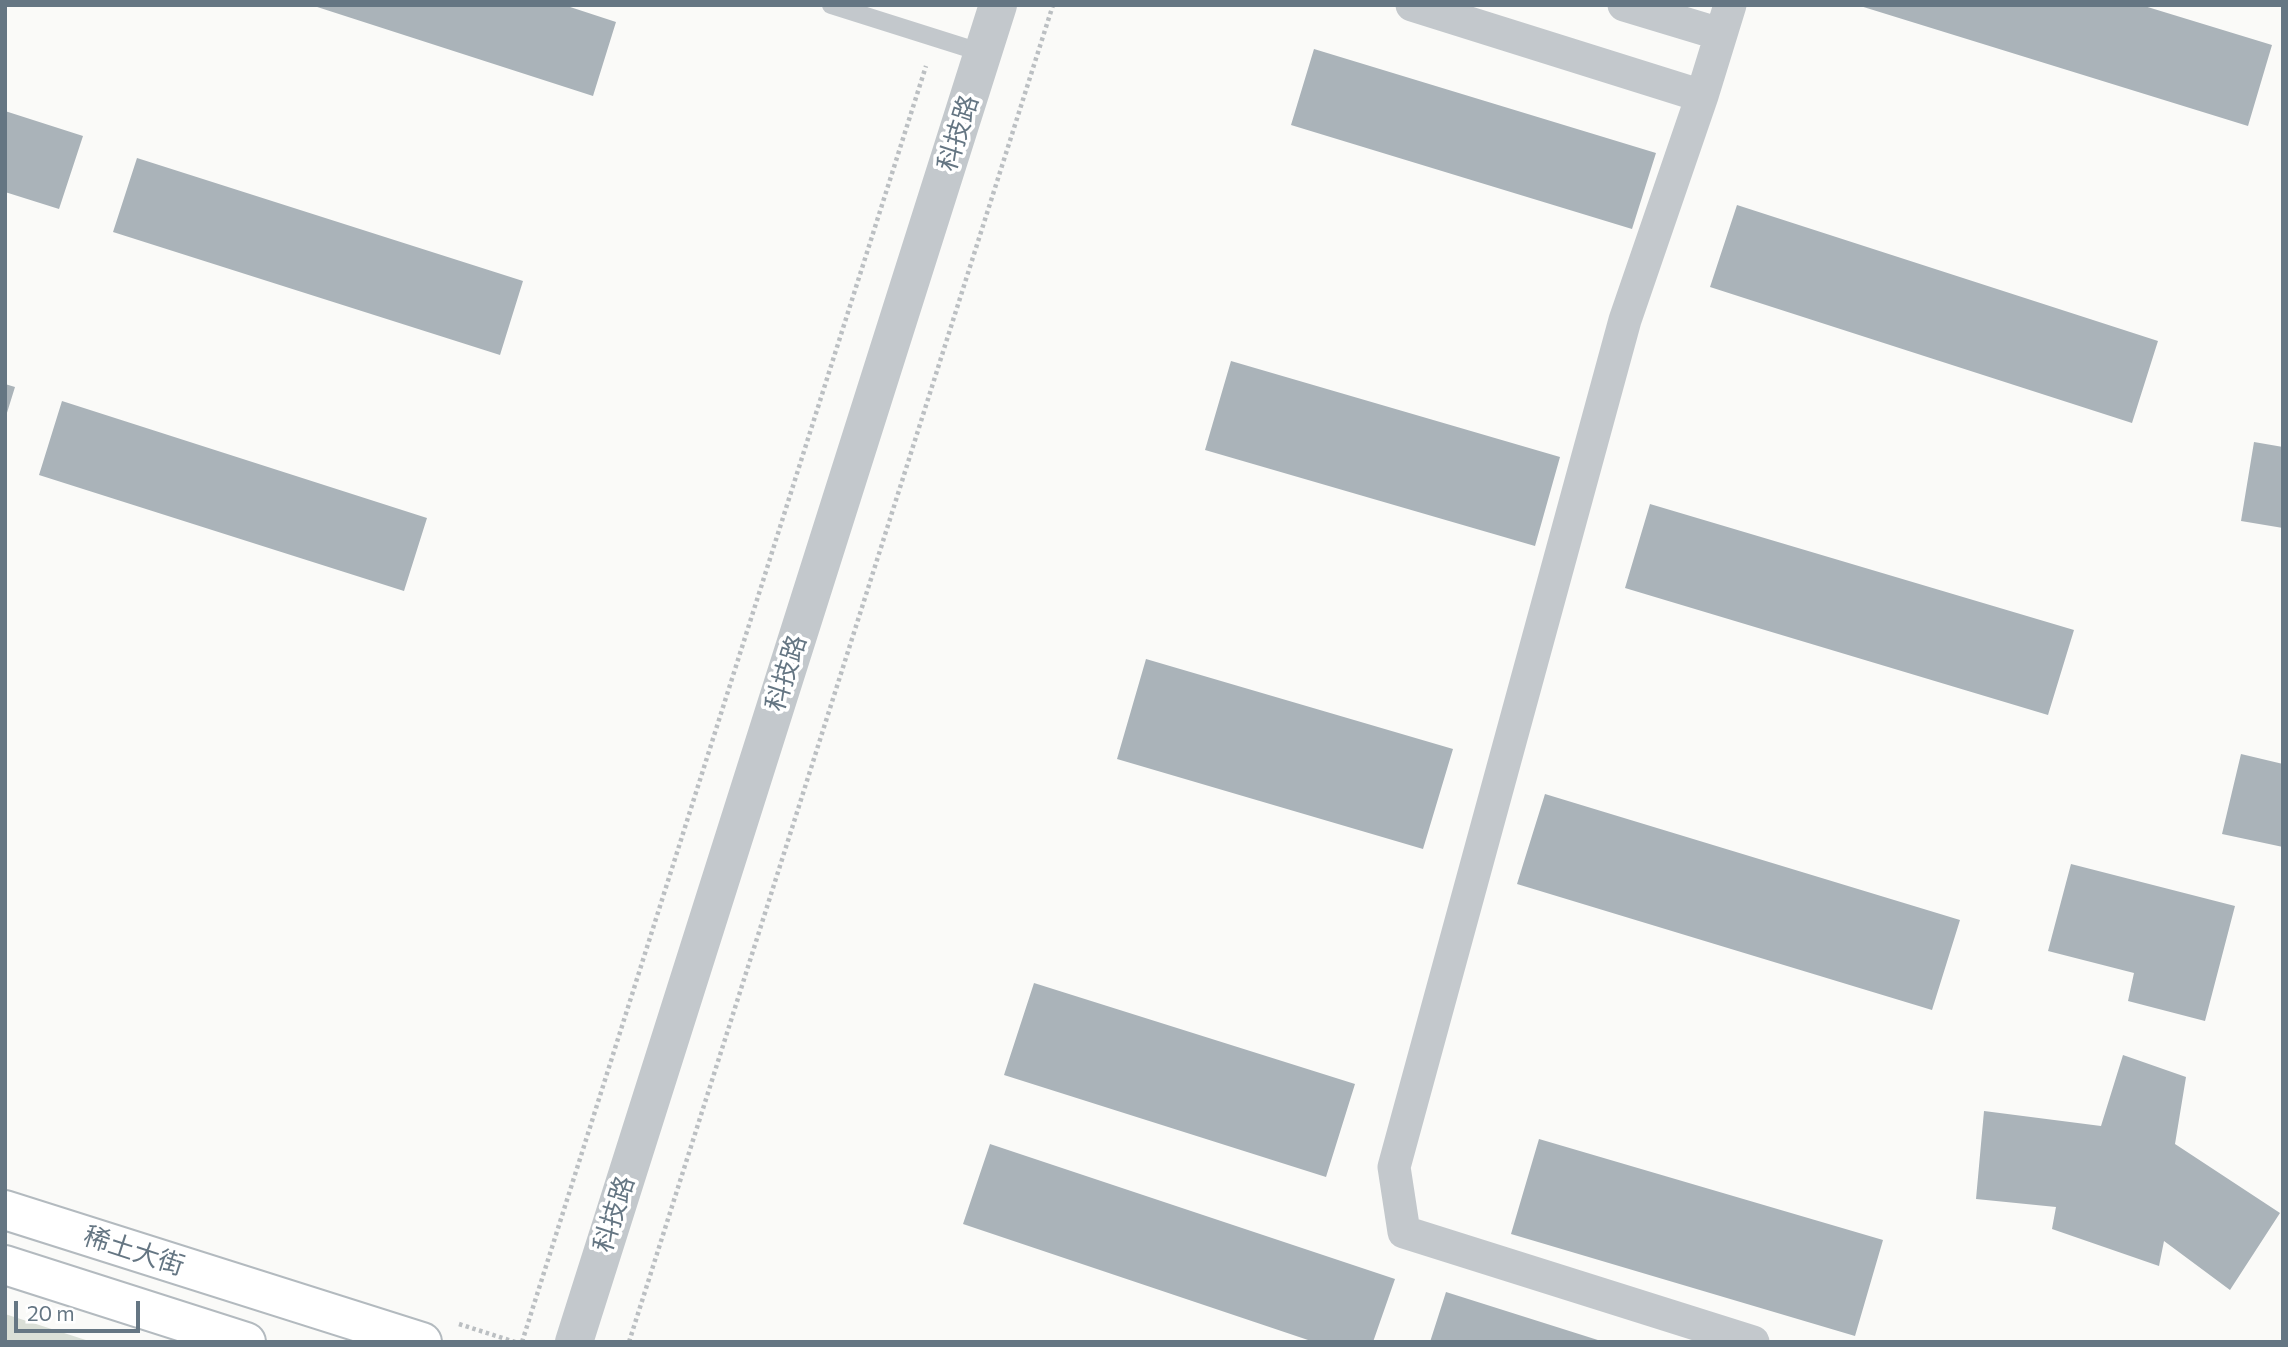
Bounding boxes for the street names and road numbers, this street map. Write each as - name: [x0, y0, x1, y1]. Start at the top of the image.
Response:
- street label: 科技路: [931, 91, 985, 175]
- street label: 科技路: [759, 631, 813, 715]
- street label: 科技路: [587, 1172, 641, 1256]
- street label: 稀土大街: [80, 1220, 188, 1282]

